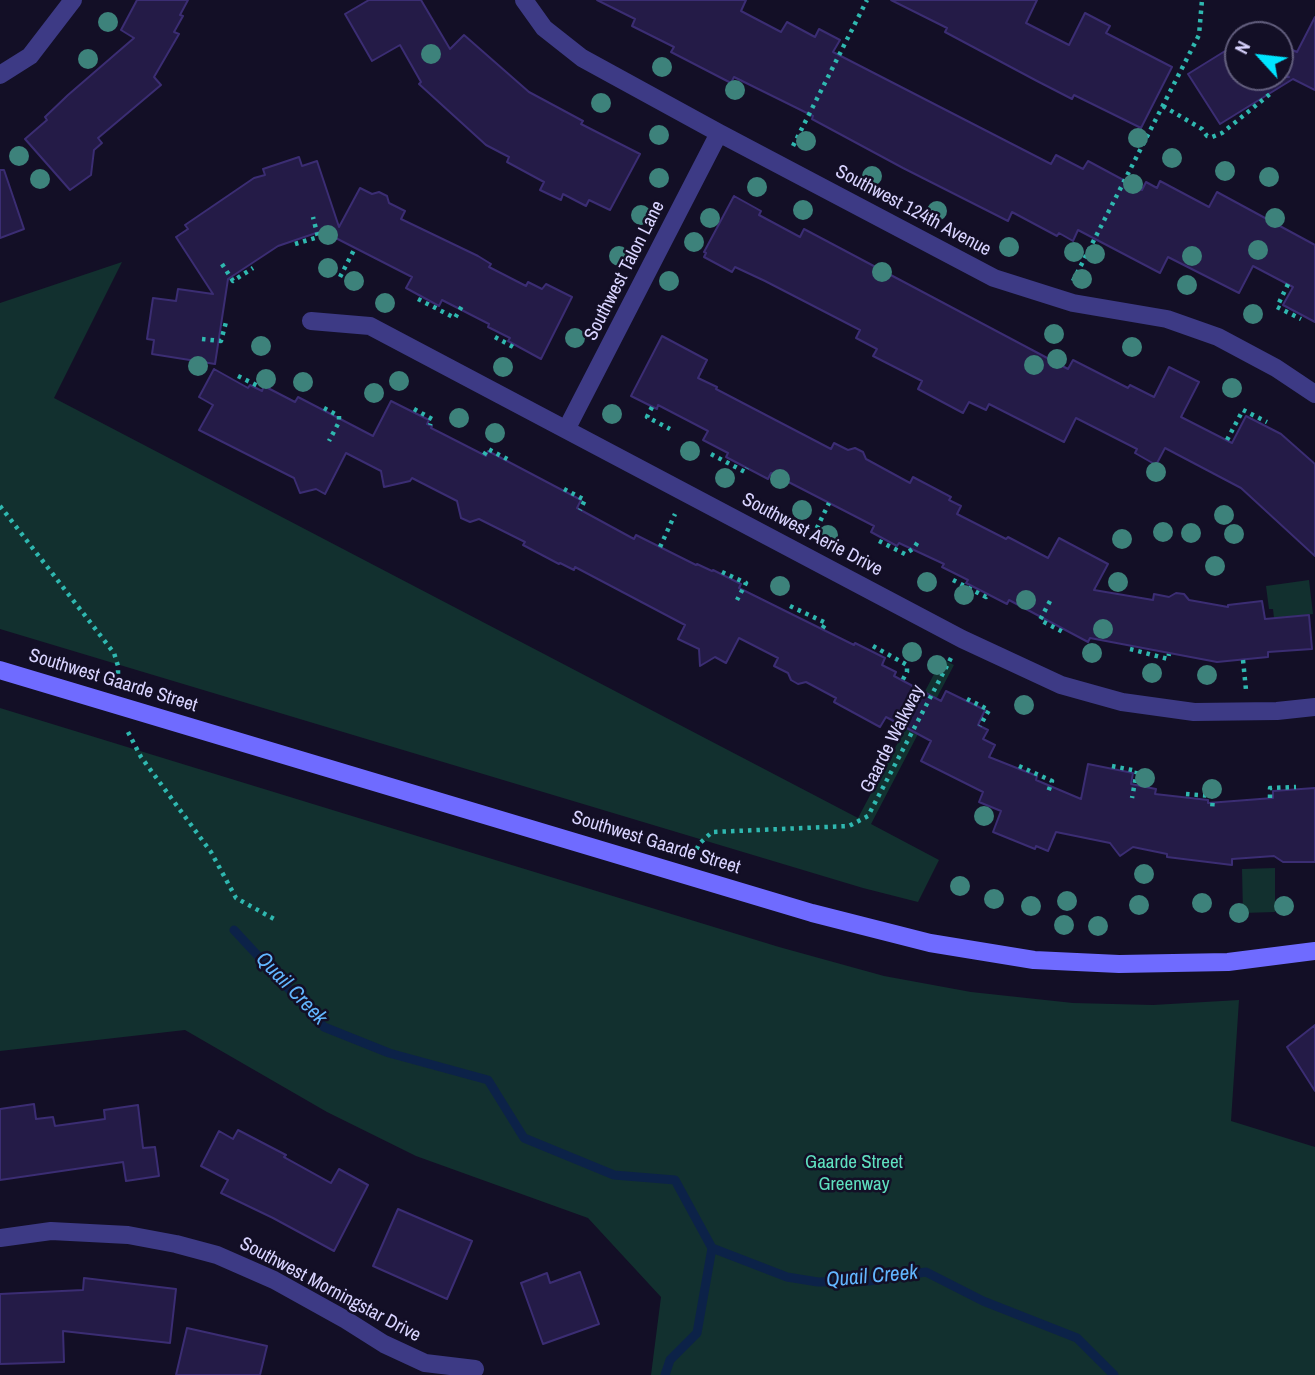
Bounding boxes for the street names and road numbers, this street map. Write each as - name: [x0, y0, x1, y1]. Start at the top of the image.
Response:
- street label: Southwest 124th Avenue: [831, 160, 995, 262]
- street label: Southwest Talon Lane: [580, 197, 670, 345]
- street label: Southwest Aerie Drive: [738, 488, 886, 582]
- street label: Southwest Gaarde Street: [26, 645, 200, 717]
- street label: Gaarde Walkway: [856, 681, 930, 797]
- street label: Southwest Gaarde Street: [569, 807, 743, 879]
- street label: Southwest Morningstar Drive: [236, 1233, 424, 1347]

